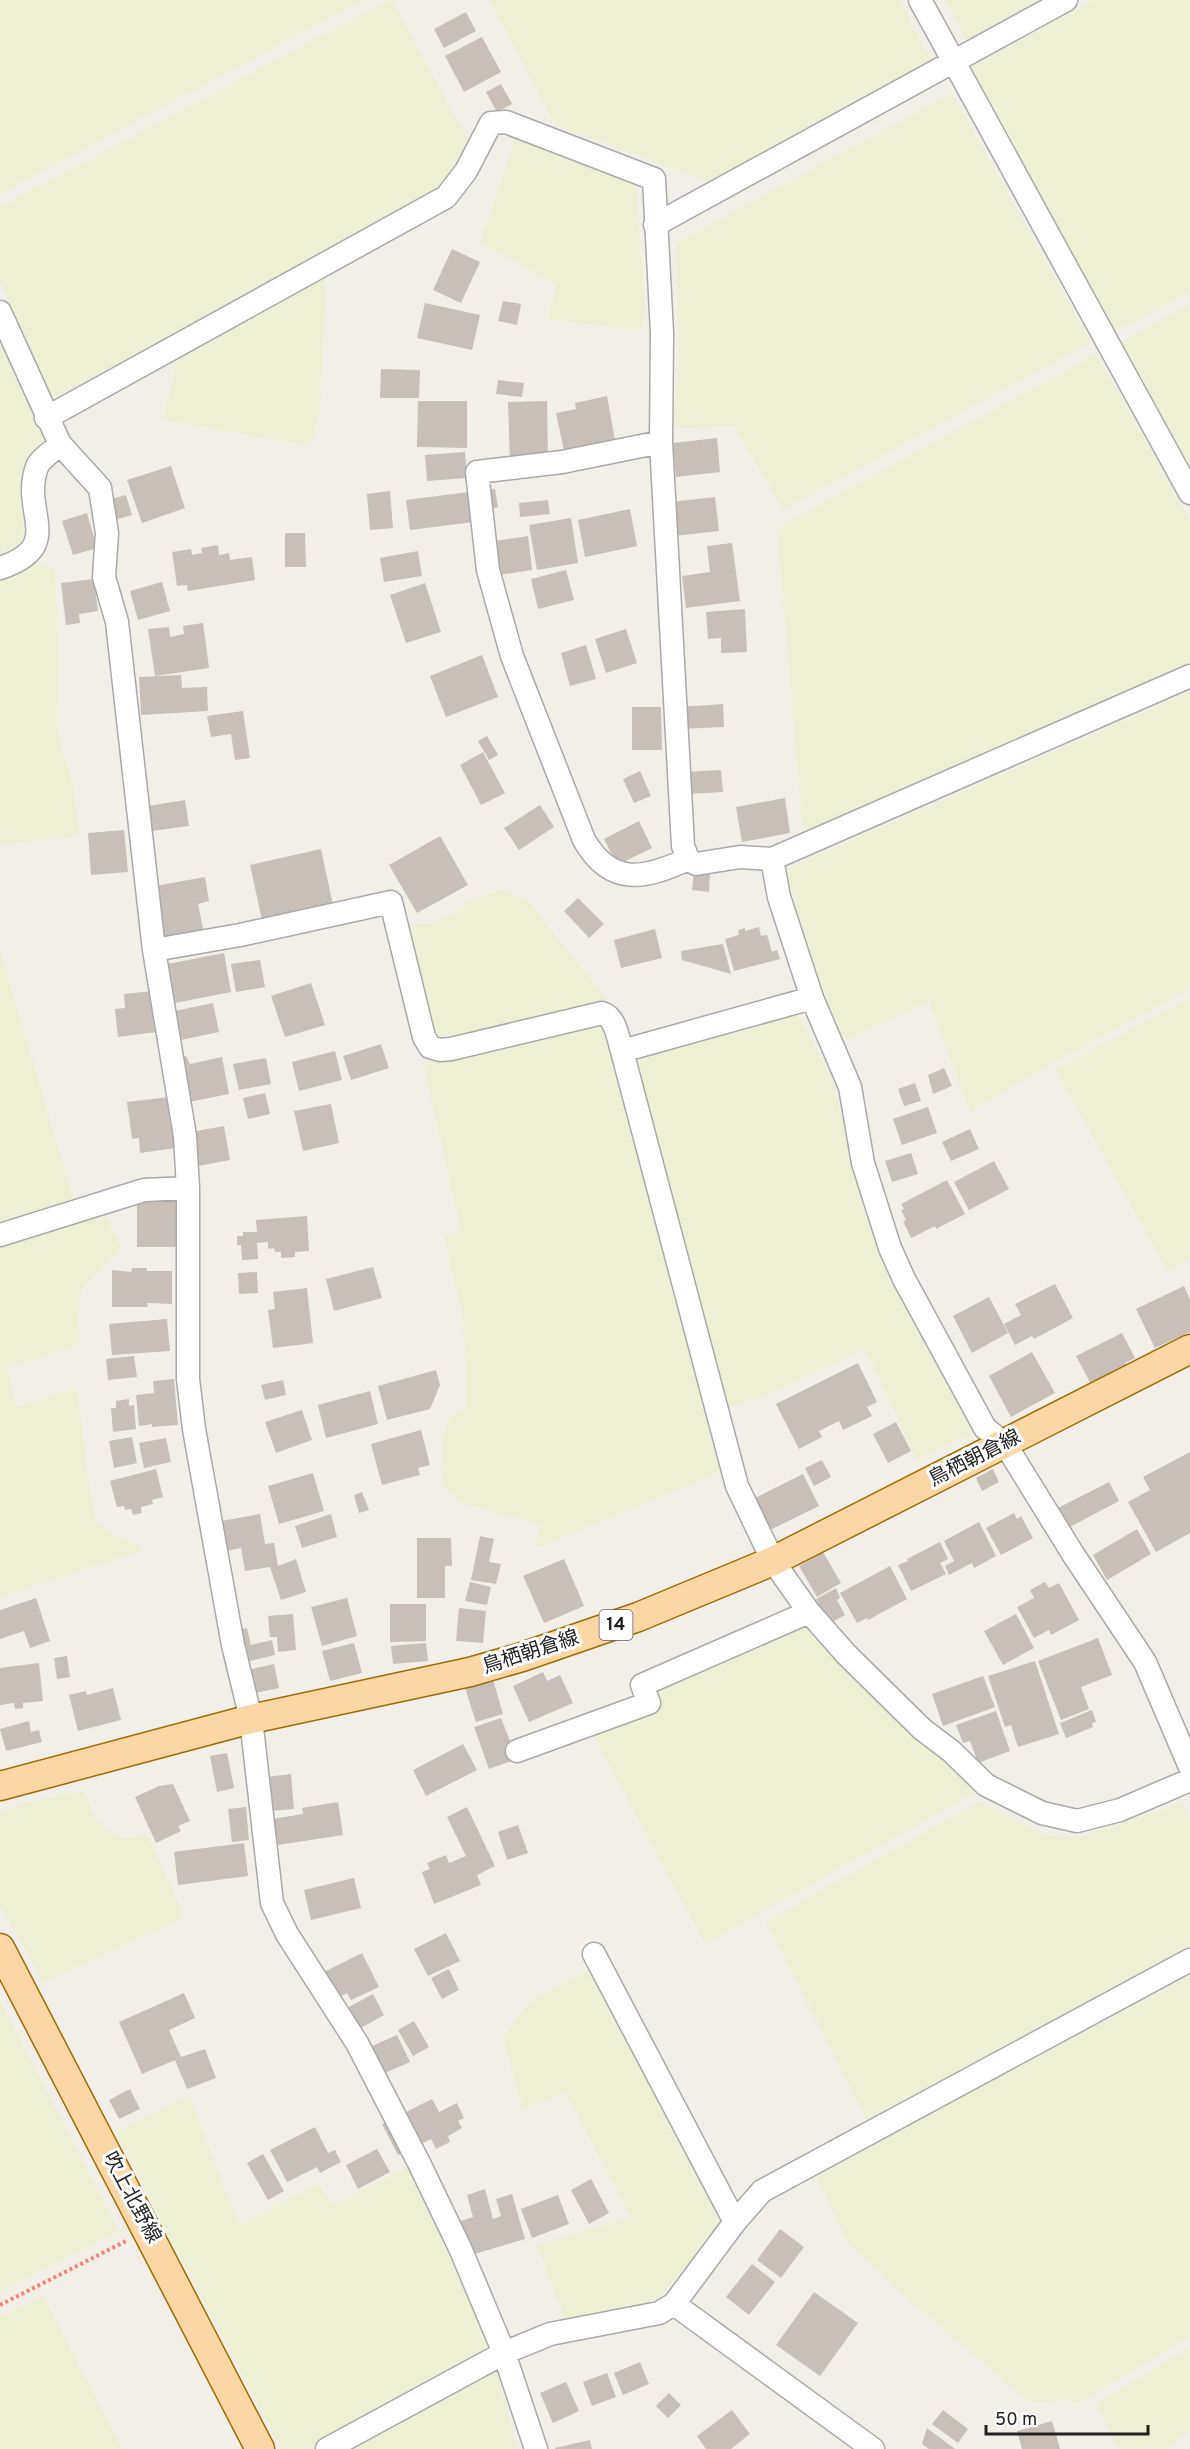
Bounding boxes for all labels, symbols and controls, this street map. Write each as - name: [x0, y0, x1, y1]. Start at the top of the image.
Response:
- street label: 鳥栖朝倉線: [925, 1425, 1025, 1493]
- road number: 14: [600, 1610, 632, 1640]
- street label: 鳥栖朝倉線: [479, 1625, 583, 1681]
- street label: 吹上北野線: [96, 2148, 166, 2248]
- scale bar: [986, 2398, 1148, 2436]
- text: 50 m: [995, 2409, 1037, 2432]

